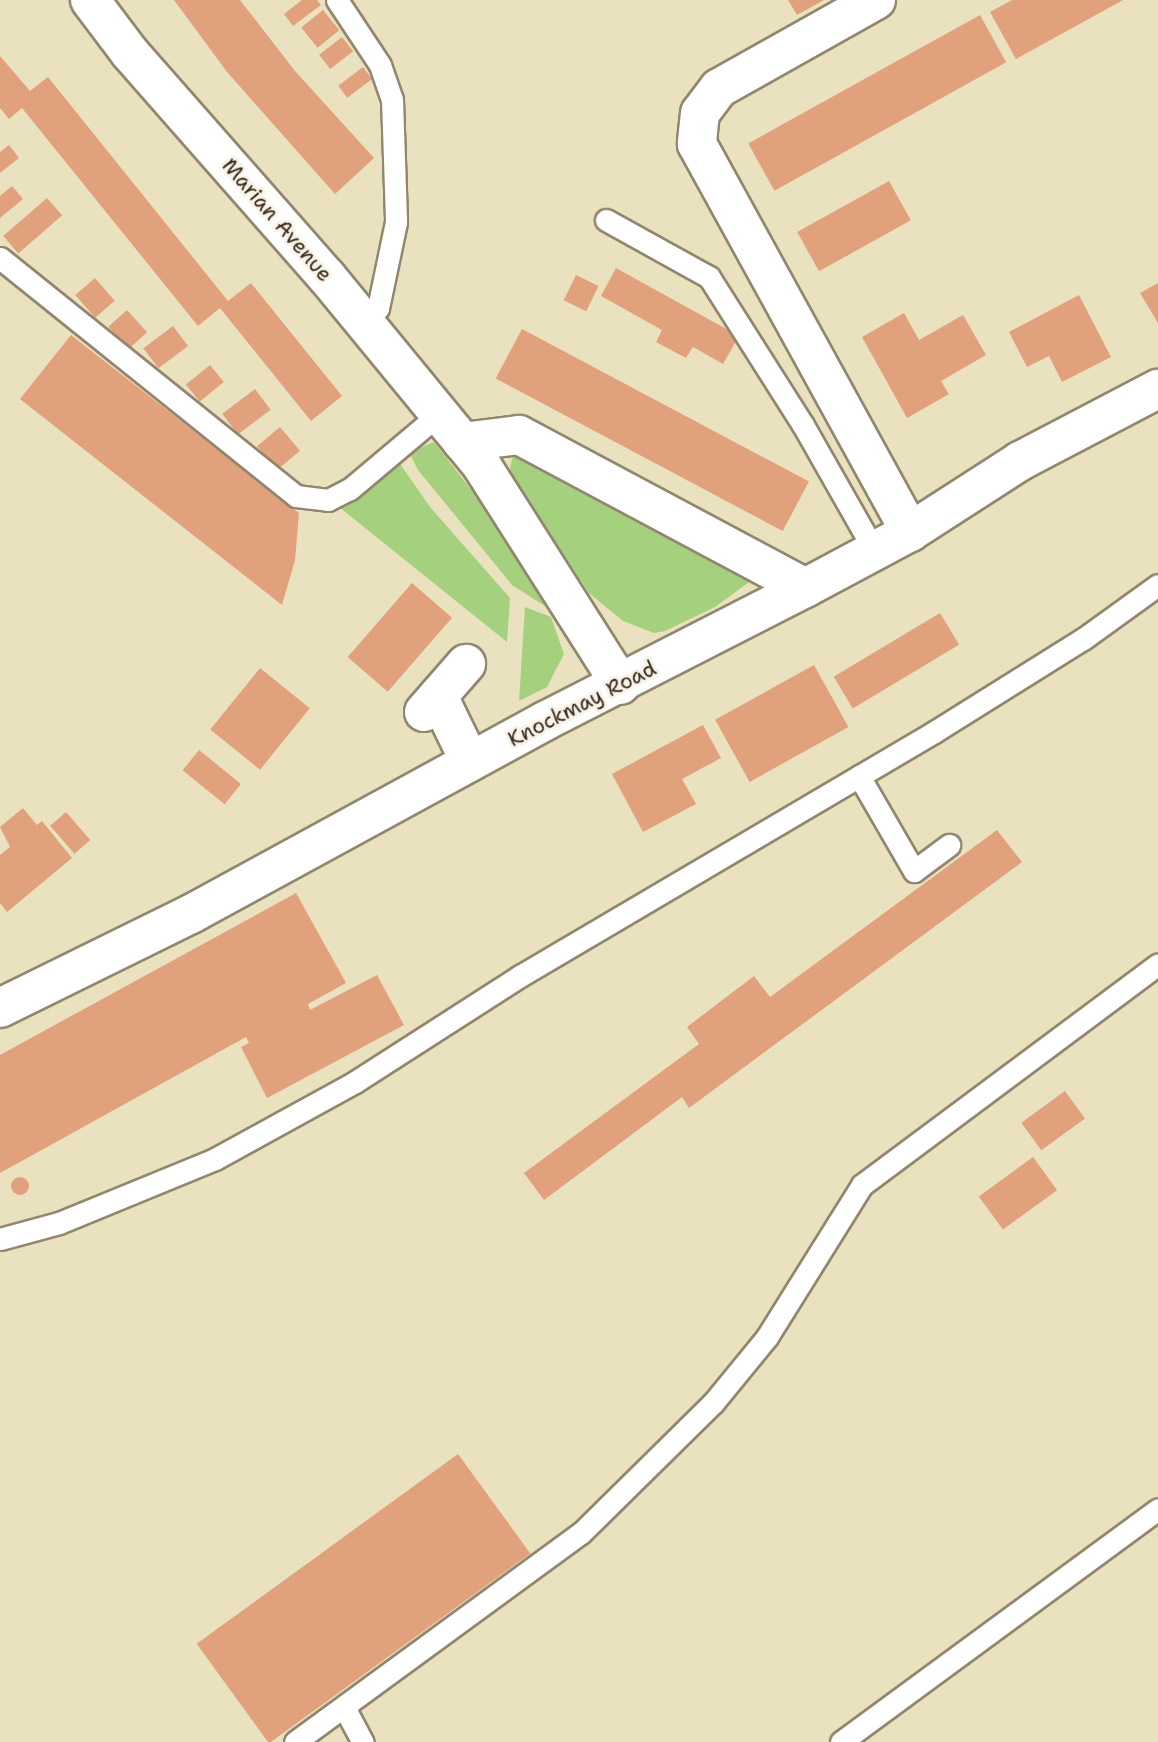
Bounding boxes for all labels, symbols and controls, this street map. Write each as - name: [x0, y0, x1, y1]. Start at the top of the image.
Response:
- street label: Marian Avenue: [217, 153, 337, 287]
- street label: Knockmay Road: [504, 656, 660, 752]

